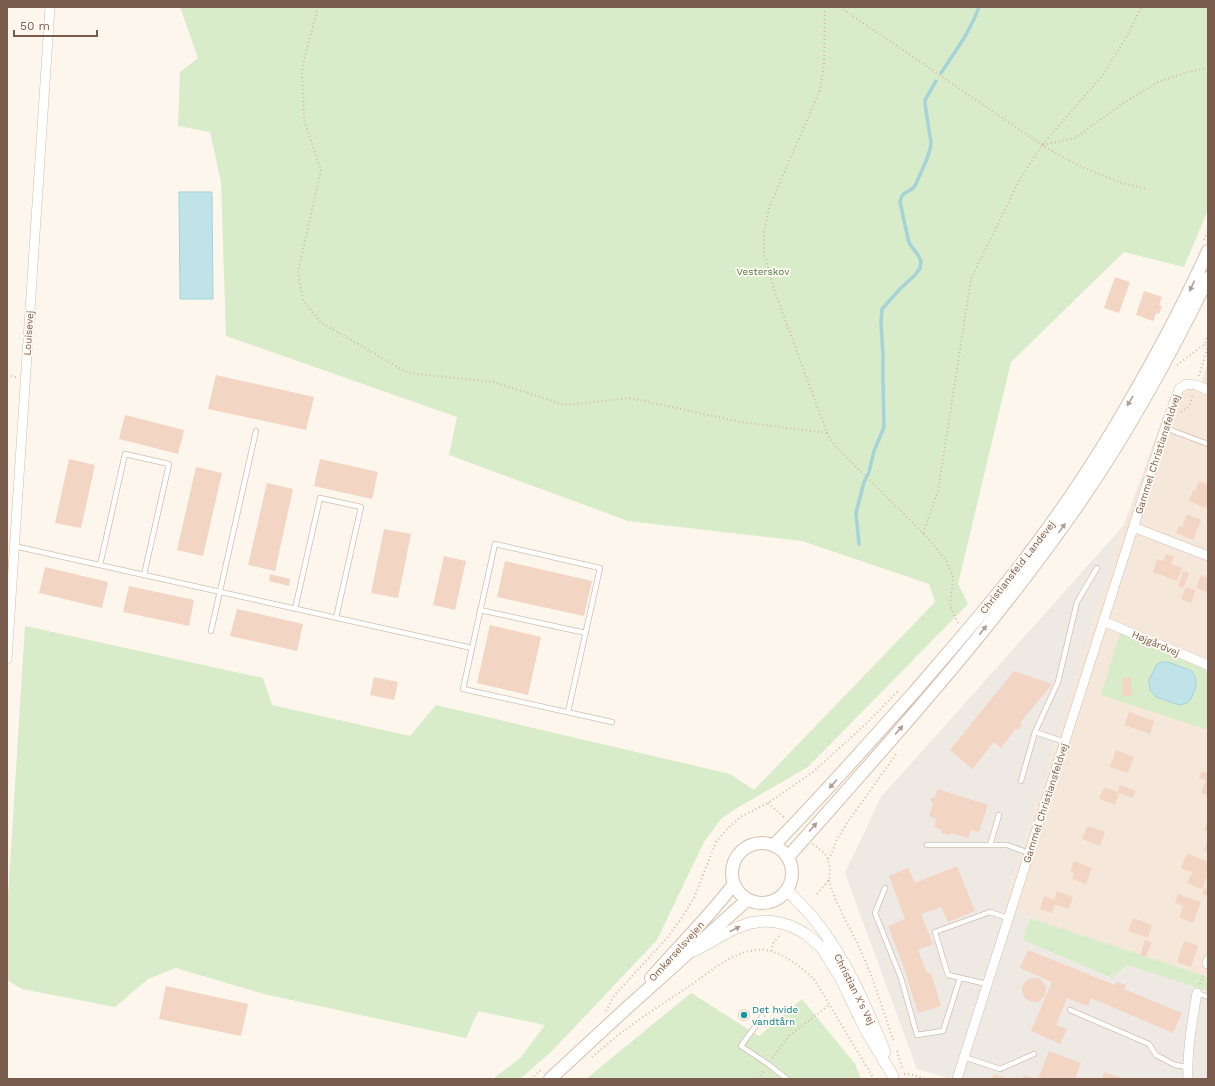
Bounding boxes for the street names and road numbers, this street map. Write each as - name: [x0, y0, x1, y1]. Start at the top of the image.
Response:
- street label: Louisevej: [21, 310, 36, 356]
- street label: Gammel Christiansfeldvej: [1133, 393, 1182, 515]
- street label: Christiansfeld Landevej: [978, 519, 1057, 616]
- street label: Højgårdvej: [1130, 628, 1181, 658]
- street label: Gammel Christiansfeldvej: [1021, 742, 1070, 864]
- street label: Omkørselsvejen: [646, 919, 706, 984]
- street label: Christian X's Vej: [832, 952, 877, 1027]

